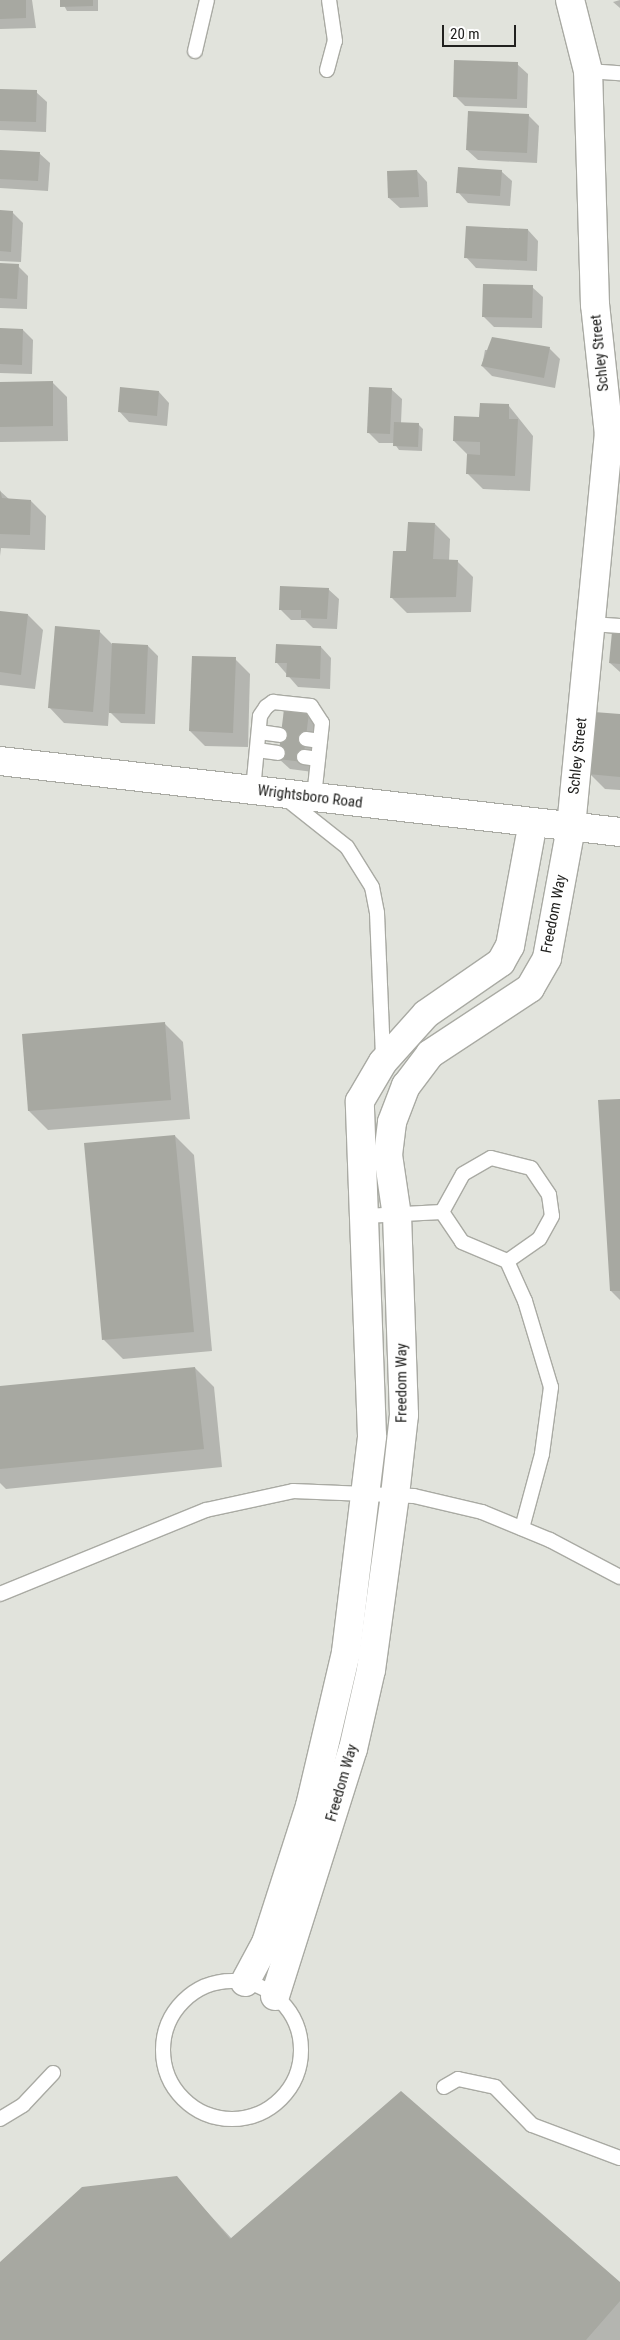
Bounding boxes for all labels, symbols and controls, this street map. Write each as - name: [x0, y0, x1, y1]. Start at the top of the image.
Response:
- scale bar: [445, 15, 519, 47]
- text: 20 m: [450, 25, 480, 43]
- street label: Schley Street: [587, 314, 613, 392]
- street label: Schley Street: [565, 717, 591, 795]
- street label: Wrightsboro Road: [256, 782, 364, 812]
- street label: Freedom Way: [538, 873, 570, 955]
- street label: Freedom Way: [393, 1343, 411, 1423]
- street label: Freedom Way: [322, 1742, 362, 1824]

